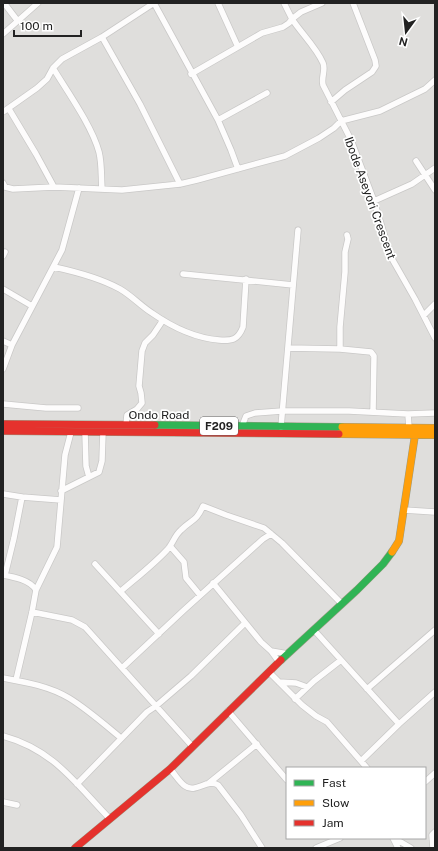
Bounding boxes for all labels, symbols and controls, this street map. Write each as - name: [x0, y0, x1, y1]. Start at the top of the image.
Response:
- scale bar: [14, 12, 81, 38]
- north arrow: [386, 12, 426, 52]
- text: 100 m: [20, 19, 53, 33]
- text: N: [398, 35, 409, 49]
- street label: Ibode Aseyori Crescent: [341, 135, 399, 261]
- street label: Ondo Road: [129, 408, 189, 422]
- road number: F209: [200, 417, 238, 435]
- legend: [286, 767, 426, 839]
- text: Fast: [322, 776, 347, 790]
- text: Slow: [322, 796, 350, 810]
- text: Jam: [322, 816, 344, 830]

